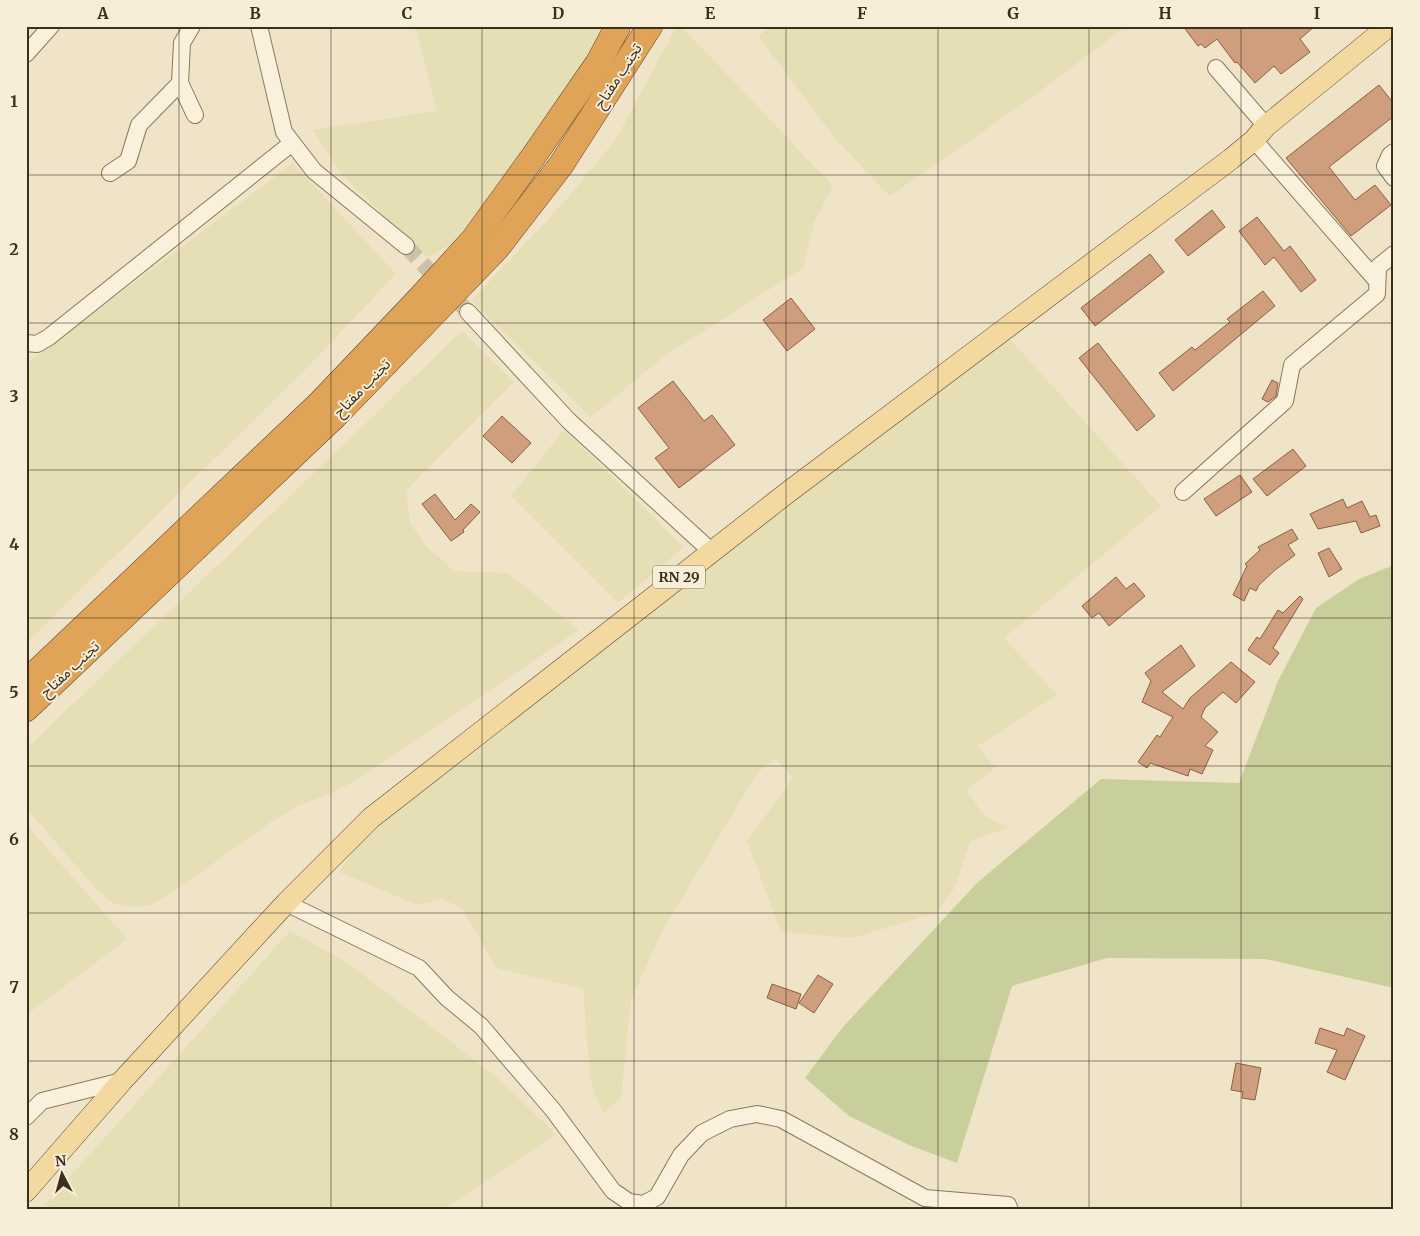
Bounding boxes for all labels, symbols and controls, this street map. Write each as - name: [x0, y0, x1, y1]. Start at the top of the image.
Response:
- text: A: [96, 3, 109, 23]
- text: B: [249, 3, 261, 23]
- text: C: [402, 3, 412, 23]
- text: D: [552, 3, 564, 23]
- text: E: [705, 3, 716, 23]
- text: F: [857, 3, 867, 23]
- text: G: [1007, 3, 1019, 23]
- text: H: [1158, 3, 1172, 23]
- text: I: [1314, 3, 1320, 23]
- street label: تجنب مفتاح: [589, 40, 648, 114]
- text: 1: [10, 91, 18, 111]
- text: 2: [9, 239, 19, 259]
- street label: تجنب مفتاح: [329, 354, 396, 423]
- text: 3: [9, 386, 19, 406]
- text: 4: [9, 534, 19, 554]
- road number: RN 29: [653, 566, 705, 588]
- street label: تجنب مفتاح: [36, 636, 105, 703]
- text: 5: [9, 682, 19, 702]
- text: 6: [9, 829, 19, 849]
- text: 7: [9, 977, 19, 997]
- text: 8: [9, 1124, 19, 1144]
- north arrow: [38, 1148, 88, 1198]
- text: N: [54, 1152, 67, 1171]

